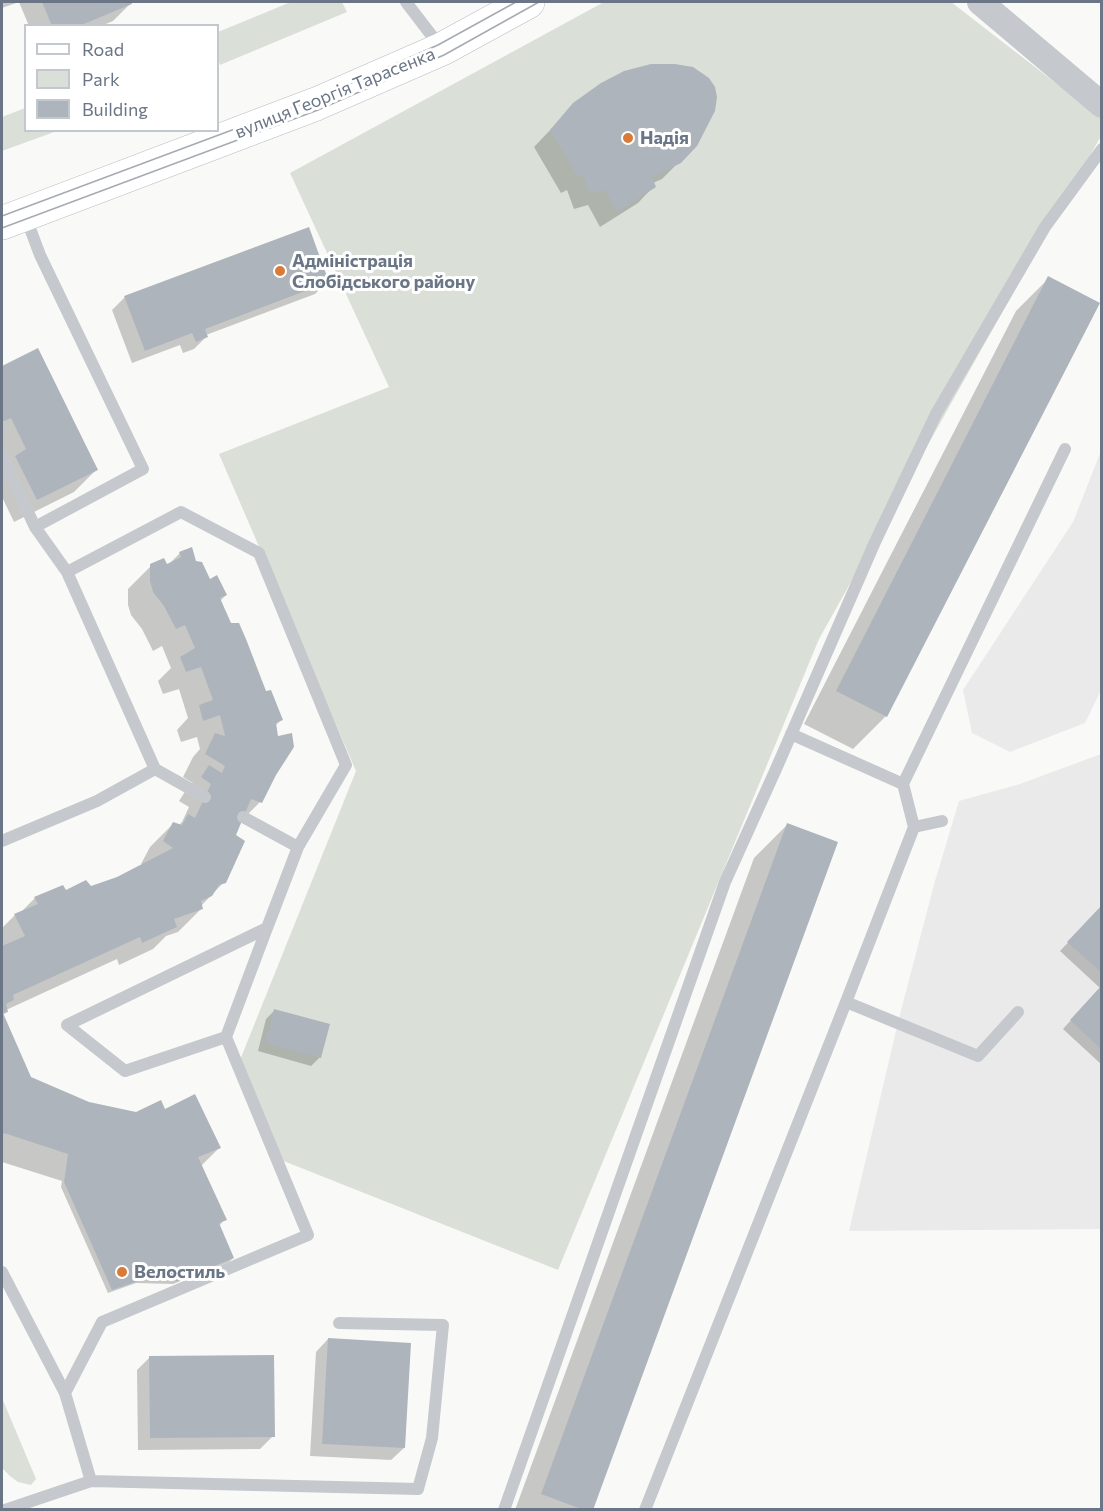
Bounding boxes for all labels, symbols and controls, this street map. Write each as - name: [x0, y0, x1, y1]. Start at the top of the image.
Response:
- legend: [24, 24, 219, 132]
- text: Road: [82, 38, 124, 60]
- street label: вулиця Георгія Тарасенка: [232, 43, 438, 143]
- text: Park: [82, 68, 120, 90]
- text: Building: [82, 98, 148, 120]
- place label: Надія: [640, 127, 689, 149]
- marker: Надія: [621, 131, 635, 145]
- place label: Адміністрація Слобідського району: [292, 250, 475, 292]
- marker: Адміністрація Слобідського району: [273, 264, 287, 278]
- place label: Велостиль: [134, 1261, 225, 1283]
- marker: Велостиль: [115, 1265, 129, 1279]

